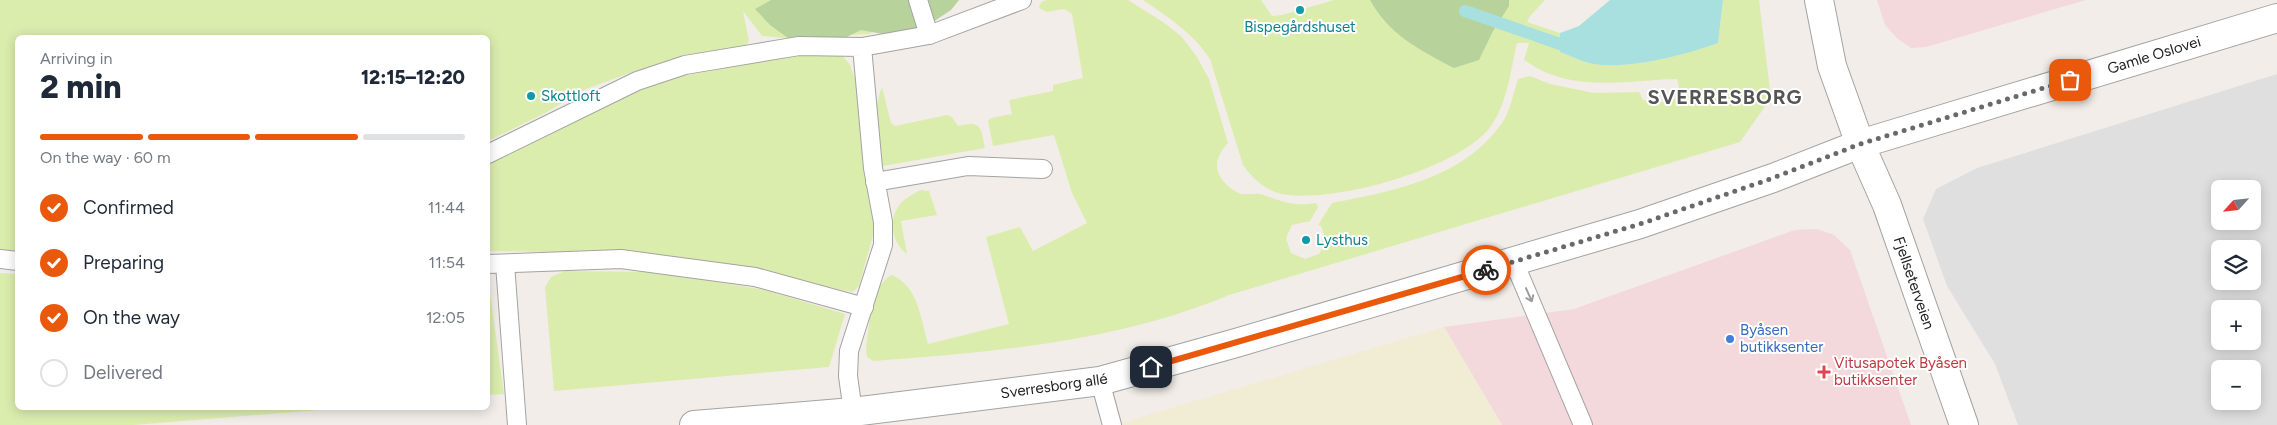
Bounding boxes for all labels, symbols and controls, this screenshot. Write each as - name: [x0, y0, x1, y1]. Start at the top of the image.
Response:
- marker: Bispegårdshuset: [1294, 4, 1306, 16]
- place label: Bispegårdshuset: [1244, 18, 1356, 36]
- street label: Gamle Oslovei: [2105, 32, 2203, 78]
- text: Arriving in: [40, 49, 112, 68]
- pin: [2049, 59, 2091, 101]
- text: 12:15–12:20: [361, 66, 465, 89]
- icon: bag: [2056, 66, 2084, 94]
- text: 2 min: [40, 68, 122, 106]
- district label: SVERRESBORG: [1648, 85, 1802, 109]
- place label: Skottloft: [541, 87, 601, 105]
- marker: Skottloft: [525, 90, 537, 102]
- text: On the way · 60 m: [40, 148, 171, 167]
- north arrow: [2211, 180, 2261, 230]
- map controls: [2211, 180, 2261, 410]
- icon: check: [40, 194, 68, 222]
- text: Confirmed: [83, 196, 174, 219]
- text: 11:44: [428, 198, 465, 217]
- place label: Lysthus: [1316, 231, 1368, 249]
- marker: Lysthus: [1300, 234, 1312, 246]
- street label: Fjellseterveien: [1890, 234, 1938, 332]
- button: layers: [2211, 240, 2261, 290]
- courier: [1461, 245, 1511, 295]
- icon: check: [40, 249, 68, 277]
- text: Preparing: [83, 251, 164, 274]
- text: 11:54: [429, 253, 465, 272]
- icon: bike: [1472, 256, 1500, 284]
- one-way arrow: [1524, 287, 1534, 302]
- button: +: [2211, 300, 2261, 350]
- icon: check: [40, 304, 68, 332]
- text: On the way: [83, 306, 180, 329]
- text: 12:05: [426, 308, 465, 327]
- place label: Byåsen butikksenter: [1740, 321, 1823, 356]
- marker: Byåsen butikksenter: [1724, 333, 1736, 345]
- pin: [1130, 346, 1172, 388]
- icon: home: [1137, 353, 1165, 381]
- place label: Vitusapotek Byåsen butikksenter: [1834, 354, 1967, 389]
- button: −: [2211, 360, 2261, 410]
- text: Delivered: [83, 361, 163, 384]
- marker: Vitusapotek Byåsen butikksenter: [1818, 366, 1830, 378]
- street label: Sverresborg allé: [999, 370, 1109, 402]

